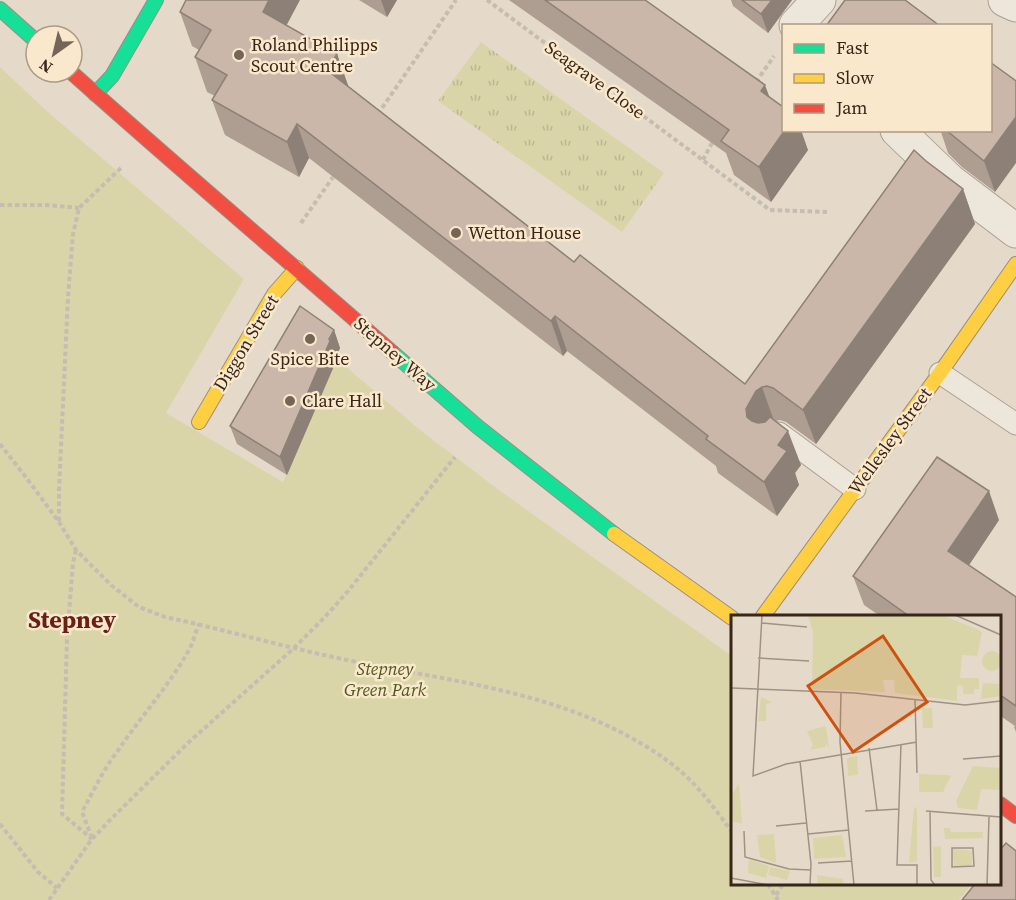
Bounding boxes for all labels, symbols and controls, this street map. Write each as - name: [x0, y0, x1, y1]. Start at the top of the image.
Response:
- north arrow: [24, 24, 84, 84]
- legend: [782, 24, 992, 132]
- place label: Roland Philipps Scout Centre: [251, 32, 378, 78]
- street label: Seagrave Close: [540, 35, 651, 125]
- text: Fast: [836, 35, 869, 60]
- marker: Roland Philipps Scout Centre: [232, 48, 246, 62]
- text: N: [34, 54, 57, 79]
- text: Slow: [836, 65, 874, 90]
- text: Jam: [835, 95, 868, 120]
- place label: Wetton House: [468, 220, 581, 245]
- marker: Wetton House: [449, 226, 463, 240]
- street label: Diggon Street: [207, 290, 284, 395]
- street label: Stepney Way: [349, 311, 442, 397]
- marker: Spice Bite: [303, 332, 317, 346]
- place label: Spice Bite: [271, 346, 349, 371]
- street label: Wellesley Street: [842, 382, 937, 499]
- place label: Clare Hall: [302, 388, 382, 413]
- marker: Clare Hall: [283, 394, 297, 408]
- district label: Stepney: [28, 603, 116, 636]
- inset map: [731, 615, 1001, 885]
- park label: Stepney Green Park: [344, 656, 427, 702]

